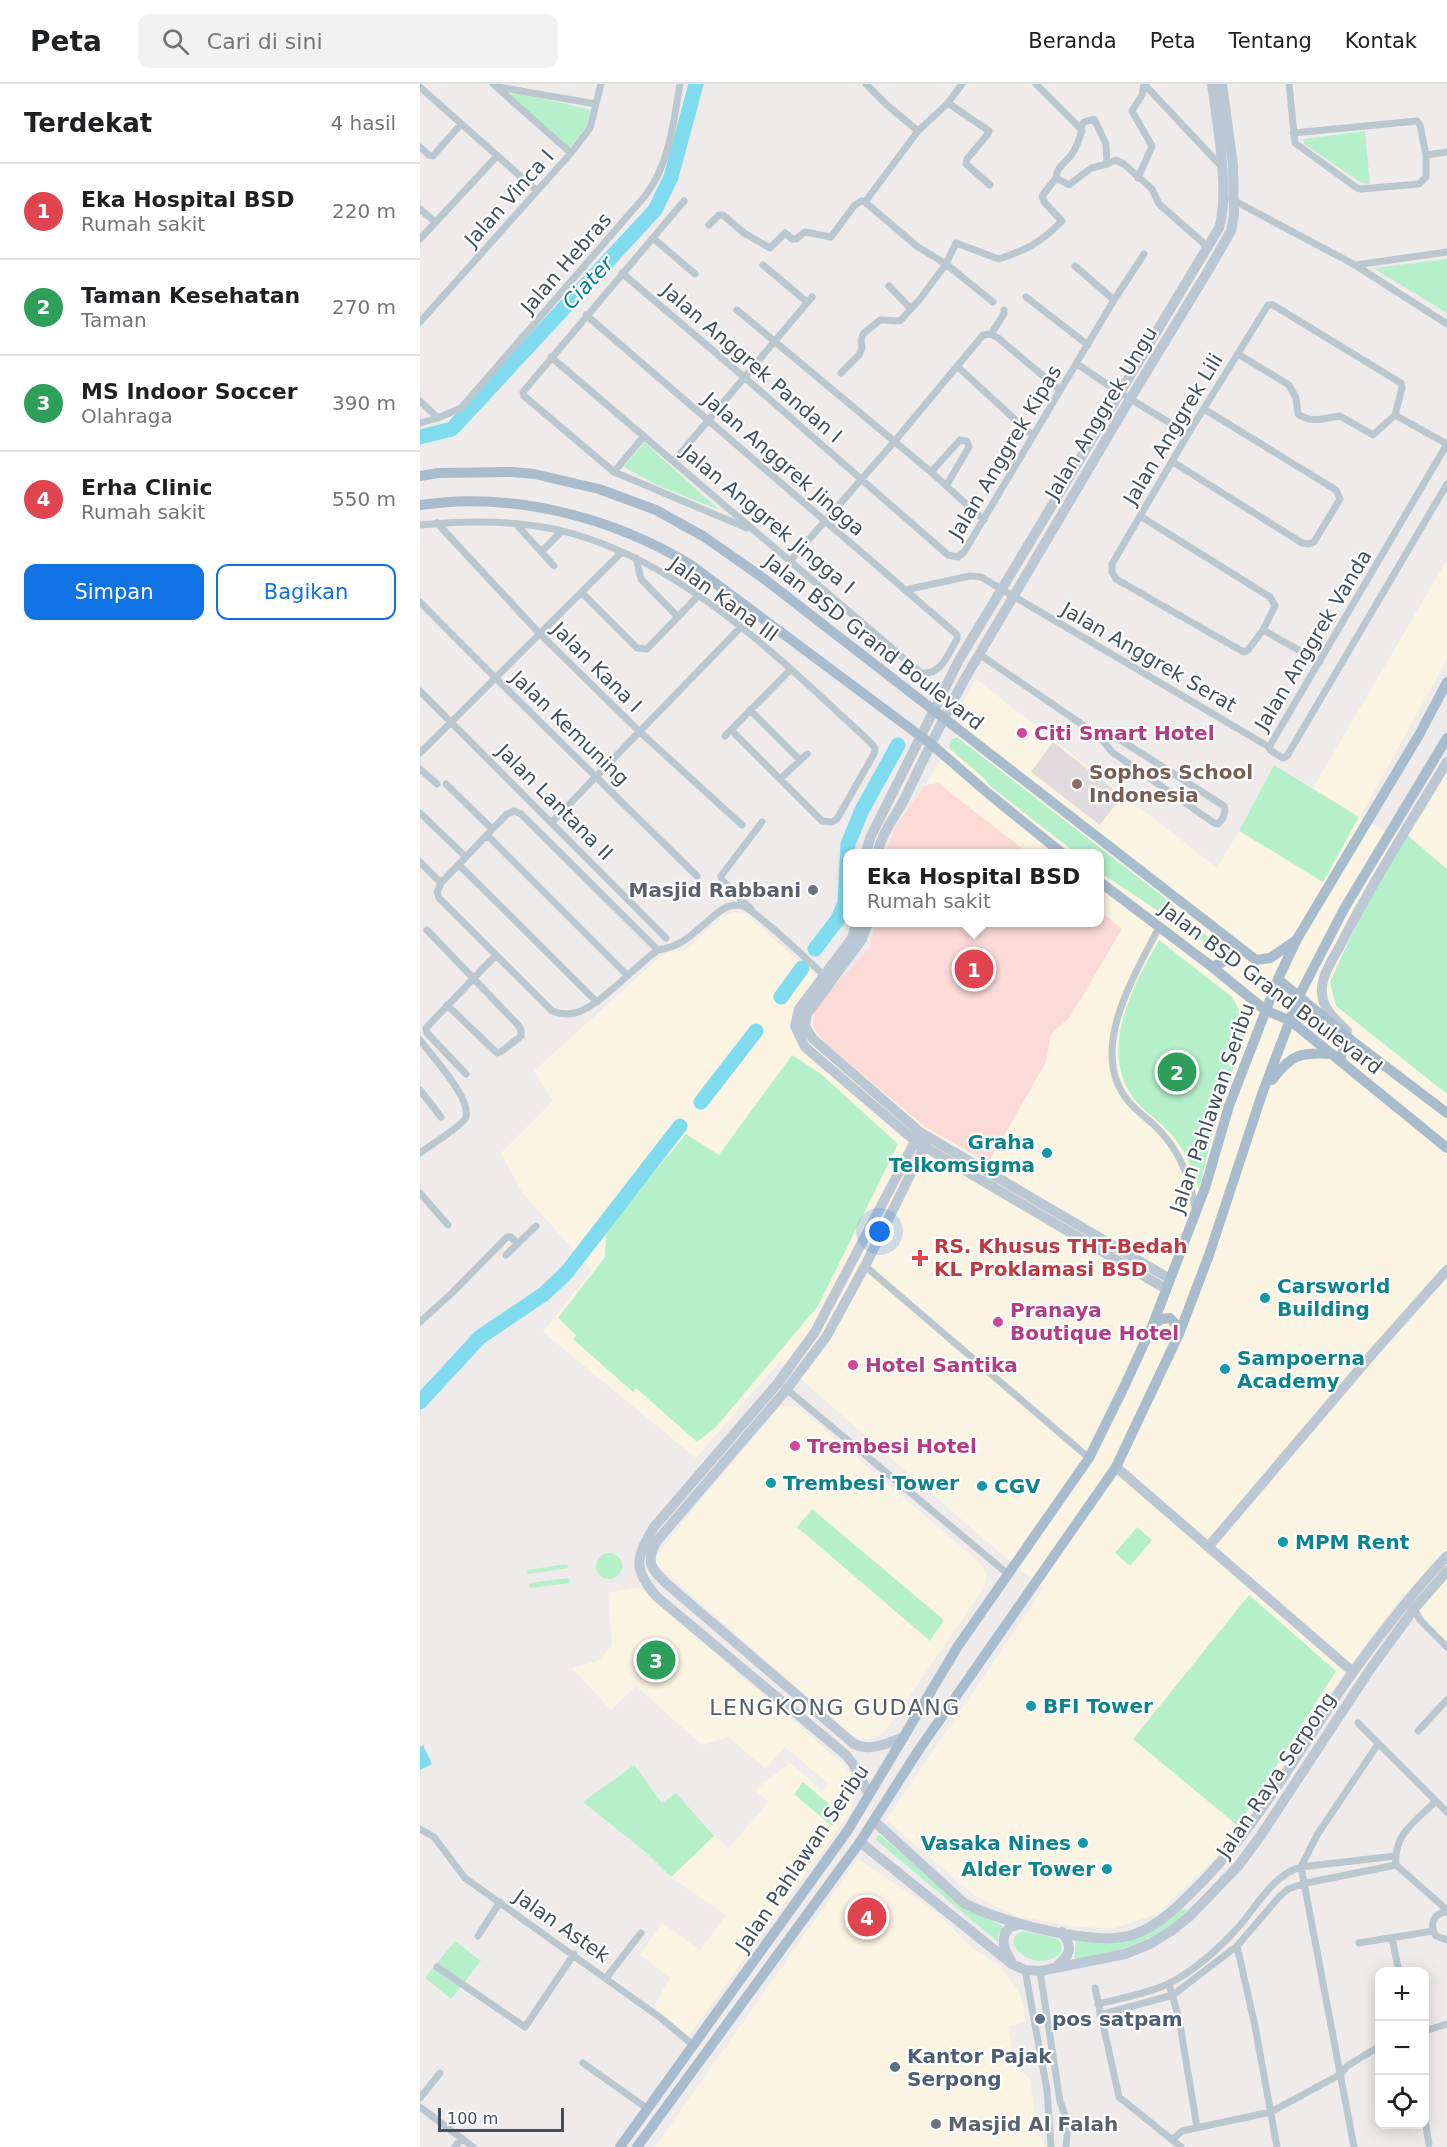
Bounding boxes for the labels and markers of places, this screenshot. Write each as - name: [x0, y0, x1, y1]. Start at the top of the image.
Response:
- place label: Citi Smart Hotel: [1034, 721, 1215, 745]
- marker: Citi Smart Hotel: [1015, 726, 1029, 740]
- place label: Sophos School Indonesia: [1089, 760, 1253, 807]
- marker: Sophos School Indonesia: [1070, 777, 1084, 791]
- place label: Masjid Rabbani: [629, 878, 801, 902]
- marker: Masjid Rabbani: [806, 883, 820, 897]
- pin: 1: [954, 946, 994, 992]
- pin: 2: [1158, 1050, 1197, 1094]
- place label: Graha Telkomsigma: [889, 1130, 1035, 1177]
- marker: Graha Telkomsigma: [1040, 1146, 1054, 1160]
- place label: RS. Khusus THT-Bedah KL Proklamasi BSD: [934, 1234, 1188, 1281]
- marker: RS. Khusus THT-Bedah KL Proklamasi BSD: [911, 1249, 929, 1267]
- place label: Carsworld Building: [1277, 1274, 1390, 1321]
- marker: Carsworld Building: [1258, 1291, 1272, 1305]
- place label: Pranaya Boutique Hotel: [1010, 1298, 1179, 1345]
- marker: Pranaya Boutique Hotel: [991, 1315, 1005, 1329]
- place label: Sampoerna Academy: [1237, 1346, 1365, 1393]
- place label: Hotel Santika: [865, 1353, 1018, 1377]
- marker: Hotel Santika: [846, 1358, 860, 1372]
- marker: Sampoerna Academy: [1218, 1362, 1232, 1376]
- place label: Trembesi Hotel: [807, 1434, 977, 1458]
- marker: Trembesi Hotel: [788, 1439, 802, 1453]
- place label: Trembesi Tower: [783, 1471, 959, 1495]
- place label: CGV: [994, 1474, 1041, 1498]
- marker: Trembesi Tower: [764, 1476, 778, 1490]
- marker: CGV: [975, 1479, 989, 1493]
- place label: MPM Rent: [1295, 1530, 1410, 1554]
- marker: MPM Rent: [1276, 1535, 1290, 1549]
- pin: 3: [636, 1638, 676, 1682]
- place label: BFI Tower: [1043, 1694, 1153, 1718]
- marker: BFI Tower: [1024, 1699, 1038, 1713]
- place label: Vasaka Nines: [921, 1831, 1071, 1855]
- marker: Vasaka Nines: [1076, 1836, 1090, 1850]
- place label: Alder Tower: [961, 1857, 1095, 1881]
- marker: Alder Tower: [1100, 1862, 1114, 1876]
- pin: 4: [848, 1894, 886, 1940]
- place label: pos satpam: [1052, 2007, 1183, 2031]
- marker: pos satpam: [1033, 2012, 1047, 2026]
- place label: Kantor Pajak Serpong: [907, 2044, 1052, 2091]
- marker: Kantor Pajak Serpong: [888, 2060, 902, 2074]
- place label: Masjid Al Falah: [948, 2112, 1118, 2136]
- marker: Masjid Al Falah: [929, 2117, 943, 2131]

